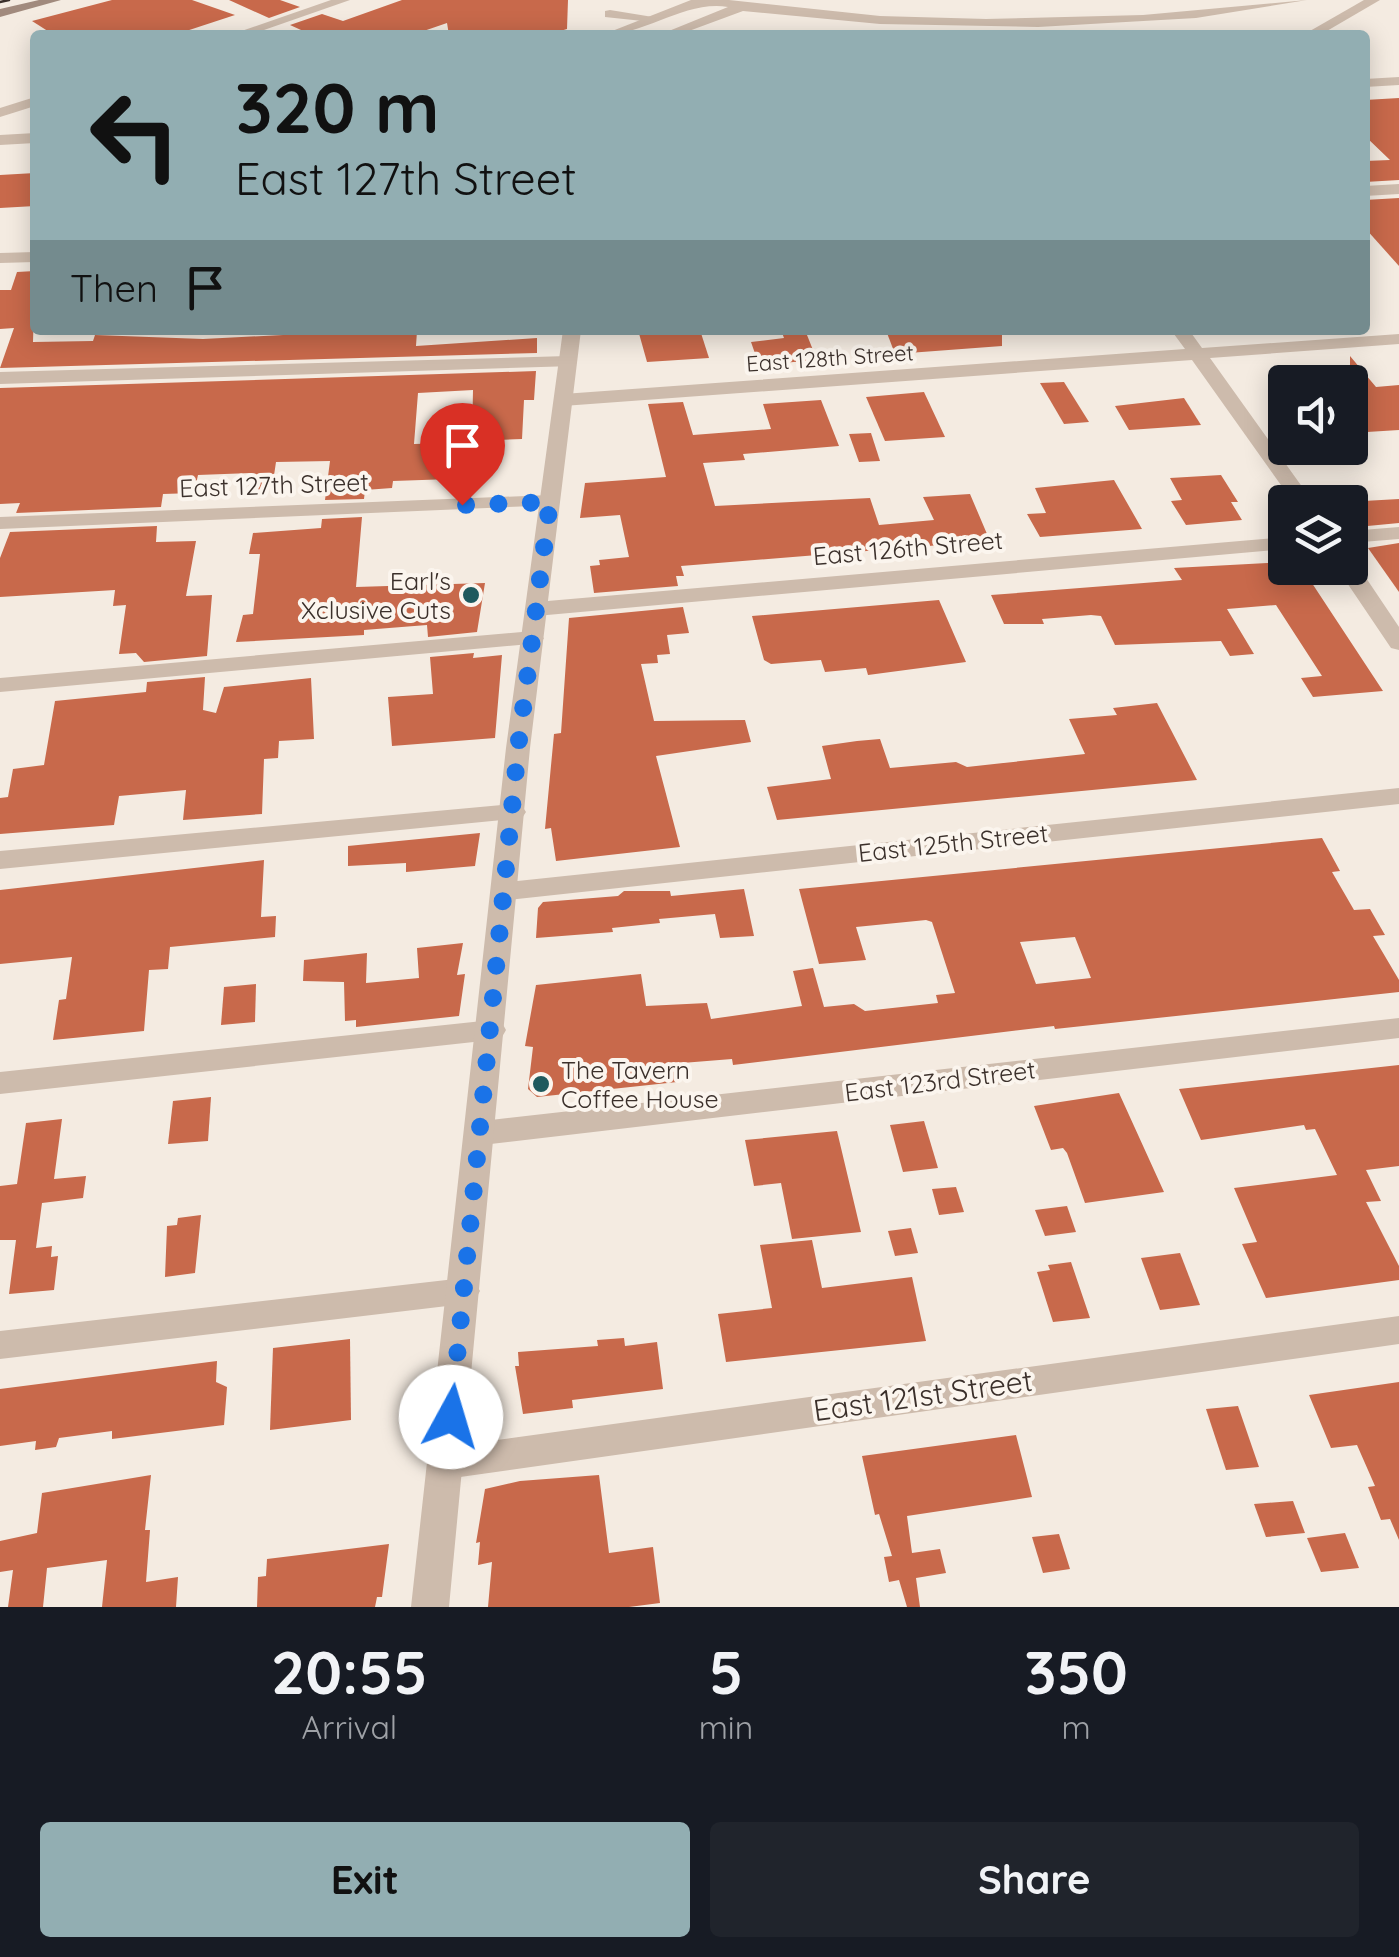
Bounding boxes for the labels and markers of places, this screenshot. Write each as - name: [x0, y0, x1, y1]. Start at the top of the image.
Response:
- pin: [420, 403, 505, 506]
- place label: Earl's Xclusive Cuts: [301, 565, 451, 625]
- marker: Earl's Xclusive Cuts: [460, 584, 482, 606]
- place label: The Tavern Coffee House: [561, 1054, 719, 1114]
- marker: The Tavern Coffee House: [530, 1073, 552, 1095]

